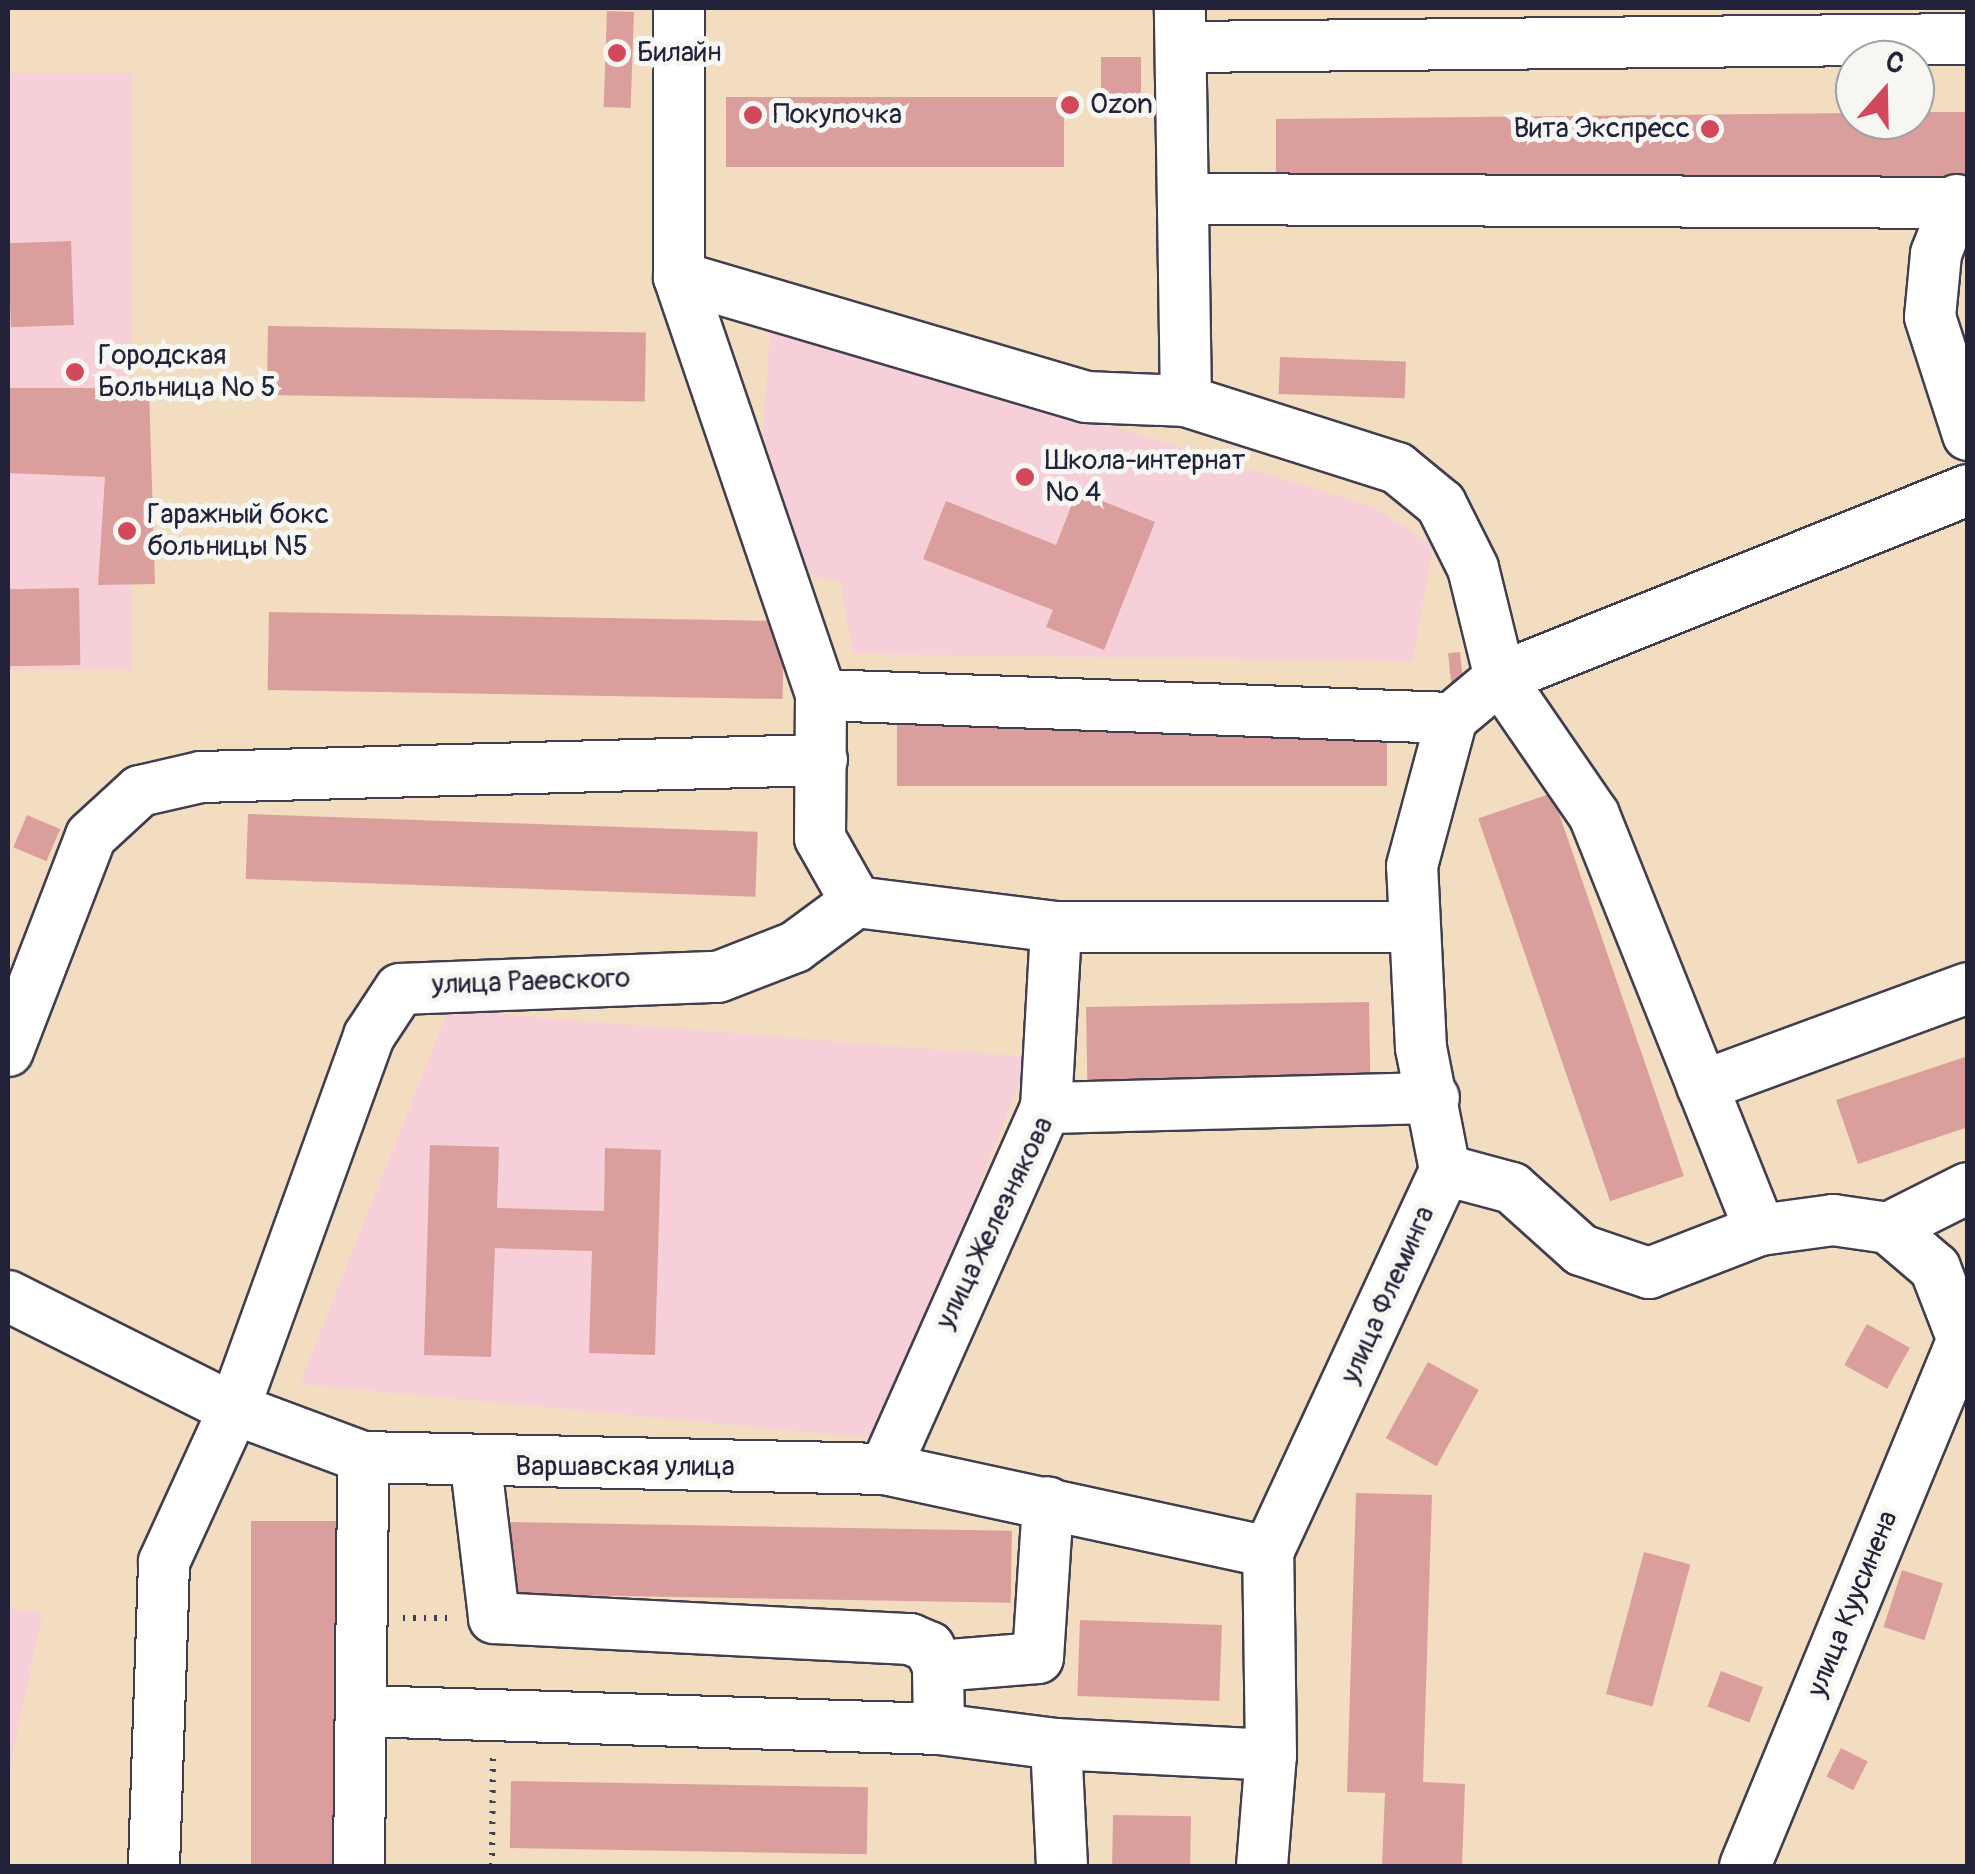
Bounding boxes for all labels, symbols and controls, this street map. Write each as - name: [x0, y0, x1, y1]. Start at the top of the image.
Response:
- place label: Билайн: [637, 36, 721, 70]
- north arrow: [1835, 40, 1935, 140]
- marker: Билайн: [606, 42, 628, 64]
- text: С: [1881, 44, 1909, 83]
- place label: Ozon: [1090, 88, 1153, 122]
- marker: Ozon: [1059, 94, 1081, 116]
- place label: Покупочка: [773, 98, 902, 132]
- marker: Покупочка: [742, 104, 764, 126]
- place label: Вита Экспресс: [1513, 112, 1690, 146]
- marker: Вита Экспресс: [1699, 118, 1721, 140]
- place label: Городская Больница № 5: [98, 339, 276, 405]
- marker: Городская Больница № 5: [62, 359, 88, 385]
- place label: Школа-интернат № 4: [1045, 444, 1246, 510]
- marker: Школа-интернат № 4: [1014, 466, 1036, 488]
- place label: Гаражный бокс больницы N5: [147, 498, 329, 564]
- marker: Гаражный бокс больницы N5: [116, 520, 138, 542]
- street label: улица Раевского: [431, 962, 631, 1002]
- street label: улица Железнякова: [929, 1111, 1061, 1335]
- street label: улица Флеминга: [1334, 1201, 1442, 1389]
- street label: Варшавская улица: [515, 1450, 735, 1484]
- street label: улица Куусинена: [1800, 1506, 1906, 1702]

